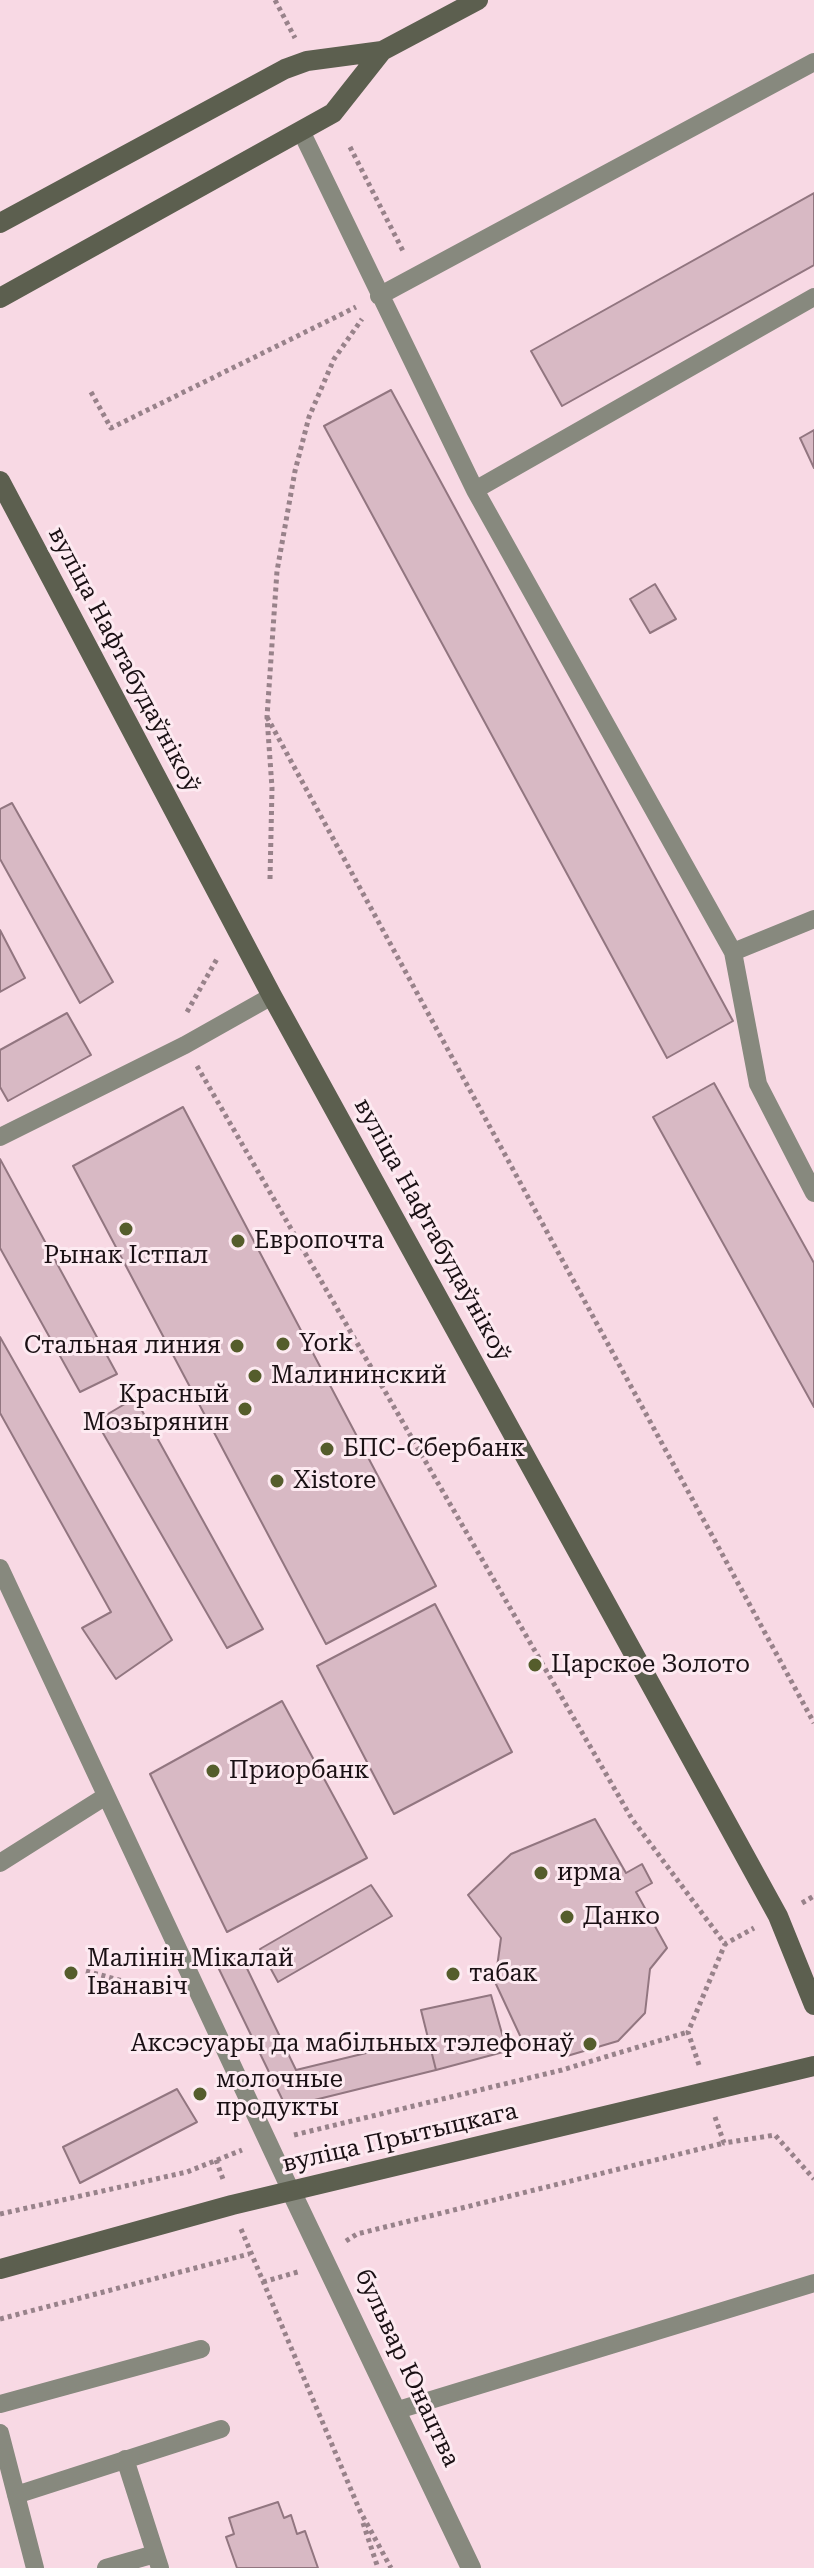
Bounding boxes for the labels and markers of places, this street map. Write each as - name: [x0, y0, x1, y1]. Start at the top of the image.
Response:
- marker: Рынак Істпал: [117, 1220, 135, 1238]
- place label: Европочта: [254, 1227, 384, 1255]
- marker: Европочта: [229, 1232, 247, 1250]
- place label: Рынак Істпал: [44, 1242, 208, 1270]
- place label: York: [299, 1330, 353, 1358]
- place label: Стальная линия: [24, 1332, 221, 1360]
- marker: York: [274, 1335, 292, 1353]
- marker: Стальная линия: [228, 1337, 246, 1355]
- place label: Малининский: [271, 1362, 447, 1390]
- marker: Малининский: [246, 1367, 264, 1385]
- place label: Красный Мозырянин: [83, 1381, 229, 1437]
- marker: Красный Мозырянин: [236, 1400, 254, 1418]
- place label: БПС-Сбербанк: [343, 1435, 525, 1463]
- marker: БПС-Сбербанк: [318, 1440, 336, 1458]
- place label: Xistore: [293, 1467, 376, 1495]
- marker: Xistore: [268, 1472, 286, 1490]
- place label: Царское Золото: [551, 1651, 750, 1679]
- marker: Царское Золото: [526, 1656, 544, 1674]
- place label: Приорбанк: [229, 1757, 369, 1785]
- marker: Приорбанк: [204, 1762, 222, 1780]
- place label: ирма: [557, 1859, 621, 1887]
- marker: ирма: [532, 1864, 550, 1882]
- place label: Данко: [583, 1903, 660, 1931]
- marker: Данко: [558, 1908, 576, 1926]
- place label: Малінін Мікалай Іванавіч: [87, 1945, 294, 2001]
- place label: табак: [469, 1960, 538, 1988]
- marker: Малінін Мікалай Іванавіч: [62, 1964, 80, 1982]
- marker: табак: [444, 1965, 462, 1983]
- place label: Аксэсуары да мабільных тэлефонаў: [131, 2030, 574, 2058]
- marker: Аксэсуары да мабільных тэлефонаў: [581, 2035, 599, 2053]
- place label: молочные продукты: [216, 2066, 343, 2122]
- marker: молочные продукты: [191, 2085, 209, 2103]

